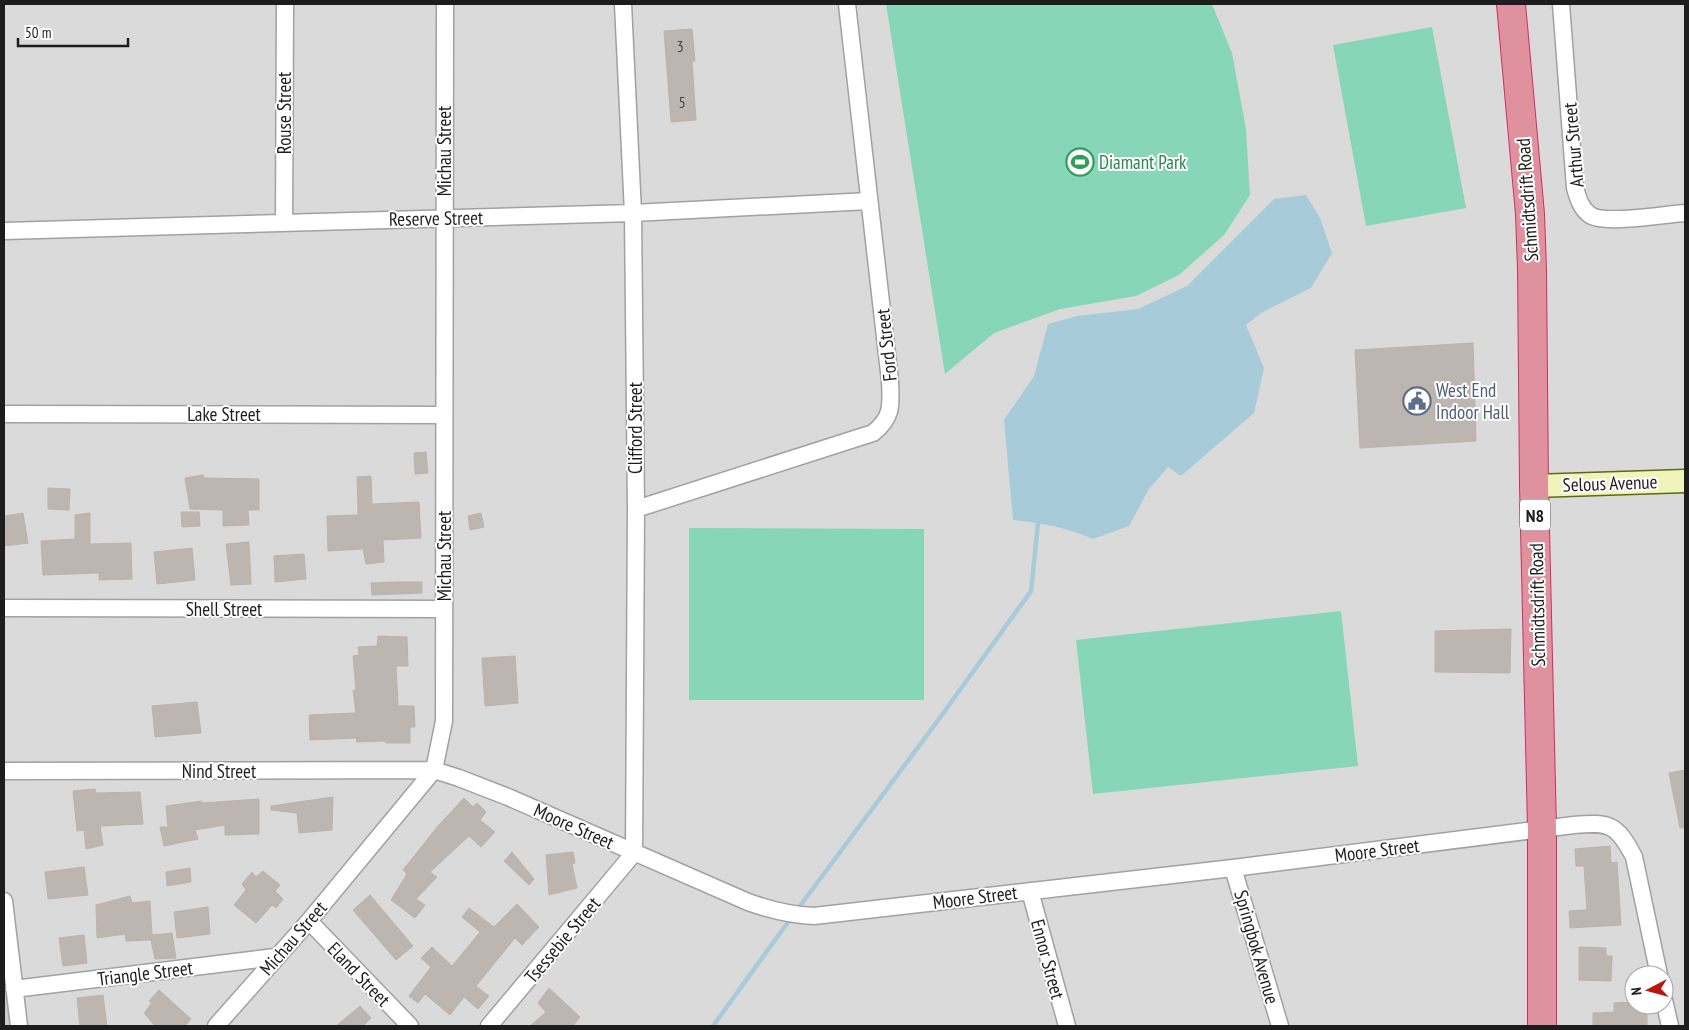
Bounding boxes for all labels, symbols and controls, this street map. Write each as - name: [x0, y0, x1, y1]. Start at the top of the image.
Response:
- scale bar: [18, 15, 128, 47]
- text: 50 m: [25, 23, 51, 42]
- house number: 3: [676, 36, 684, 56]
- street label: Rouse Street: [272, 71, 296, 154]
- house number: 5: [678, 92, 686, 112]
- street label: Arthur Street: [1557, 101, 1589, 188]
- street label: Michau Street: [432, 105, 456, 196]
- street label: Schmidtsdrift Road: [1511, 138, 1543, 262]
- sports icon: Diamant Park: [1065, 147, 1095, 177]
- place label: Diamant Park: [1099, 150, 1187, 174]
- street label: Reserve Street: [389, 205, 484, 231]
- street label: Ford Street: [870, 307, 902, 382]
- place label: West End Indoor Hall: [1436, 378, 1510, 424]
- street label: Clifford Street: [623, 381, 647, 474]
- public building icon: West End Indoor Hall: [1402, 386, 1432, 416]
- street label: Lake Street: [187, 402, 262, 426]
- street label: Selous Avenue: [1562, 469, 1658, 497]
- road number: N8: [1520, 500, 1550, 530]
- street label: Michau Street: [432, 510, 456, 601]
- street label: Schmidtsdrift Road: [1524, 543, 1550, 667]
- street label: Shell Street: [186, 597, 263, 621]
- street label: Nind Street: [182, 759, 257, 783]
- street label: Moore Street: [530, 798, 618, 855]
- street label: Moore Street: [1333, 833, 1421, 867]
- street label: Moore Street: [931, 880, 1019, 914]
- street label: Springbok Avenue: [1229, 887, 1285, 1007]
- street label: Tsessebie Street: [519, 891, 606, 988]
- street label: Michau Street: [254, 895, 332, 980]
- street label: Ennor Street: [1026, 916, 1070, 1002]
- street label: Eland Street: [323, 937, 396, 1012]
- street label: Triangle Street: [96, 955, 195, 991]
- north arrow: [1624, 965, 1674, 1015]
- text: N: [1627, 987, 1645, 996]

